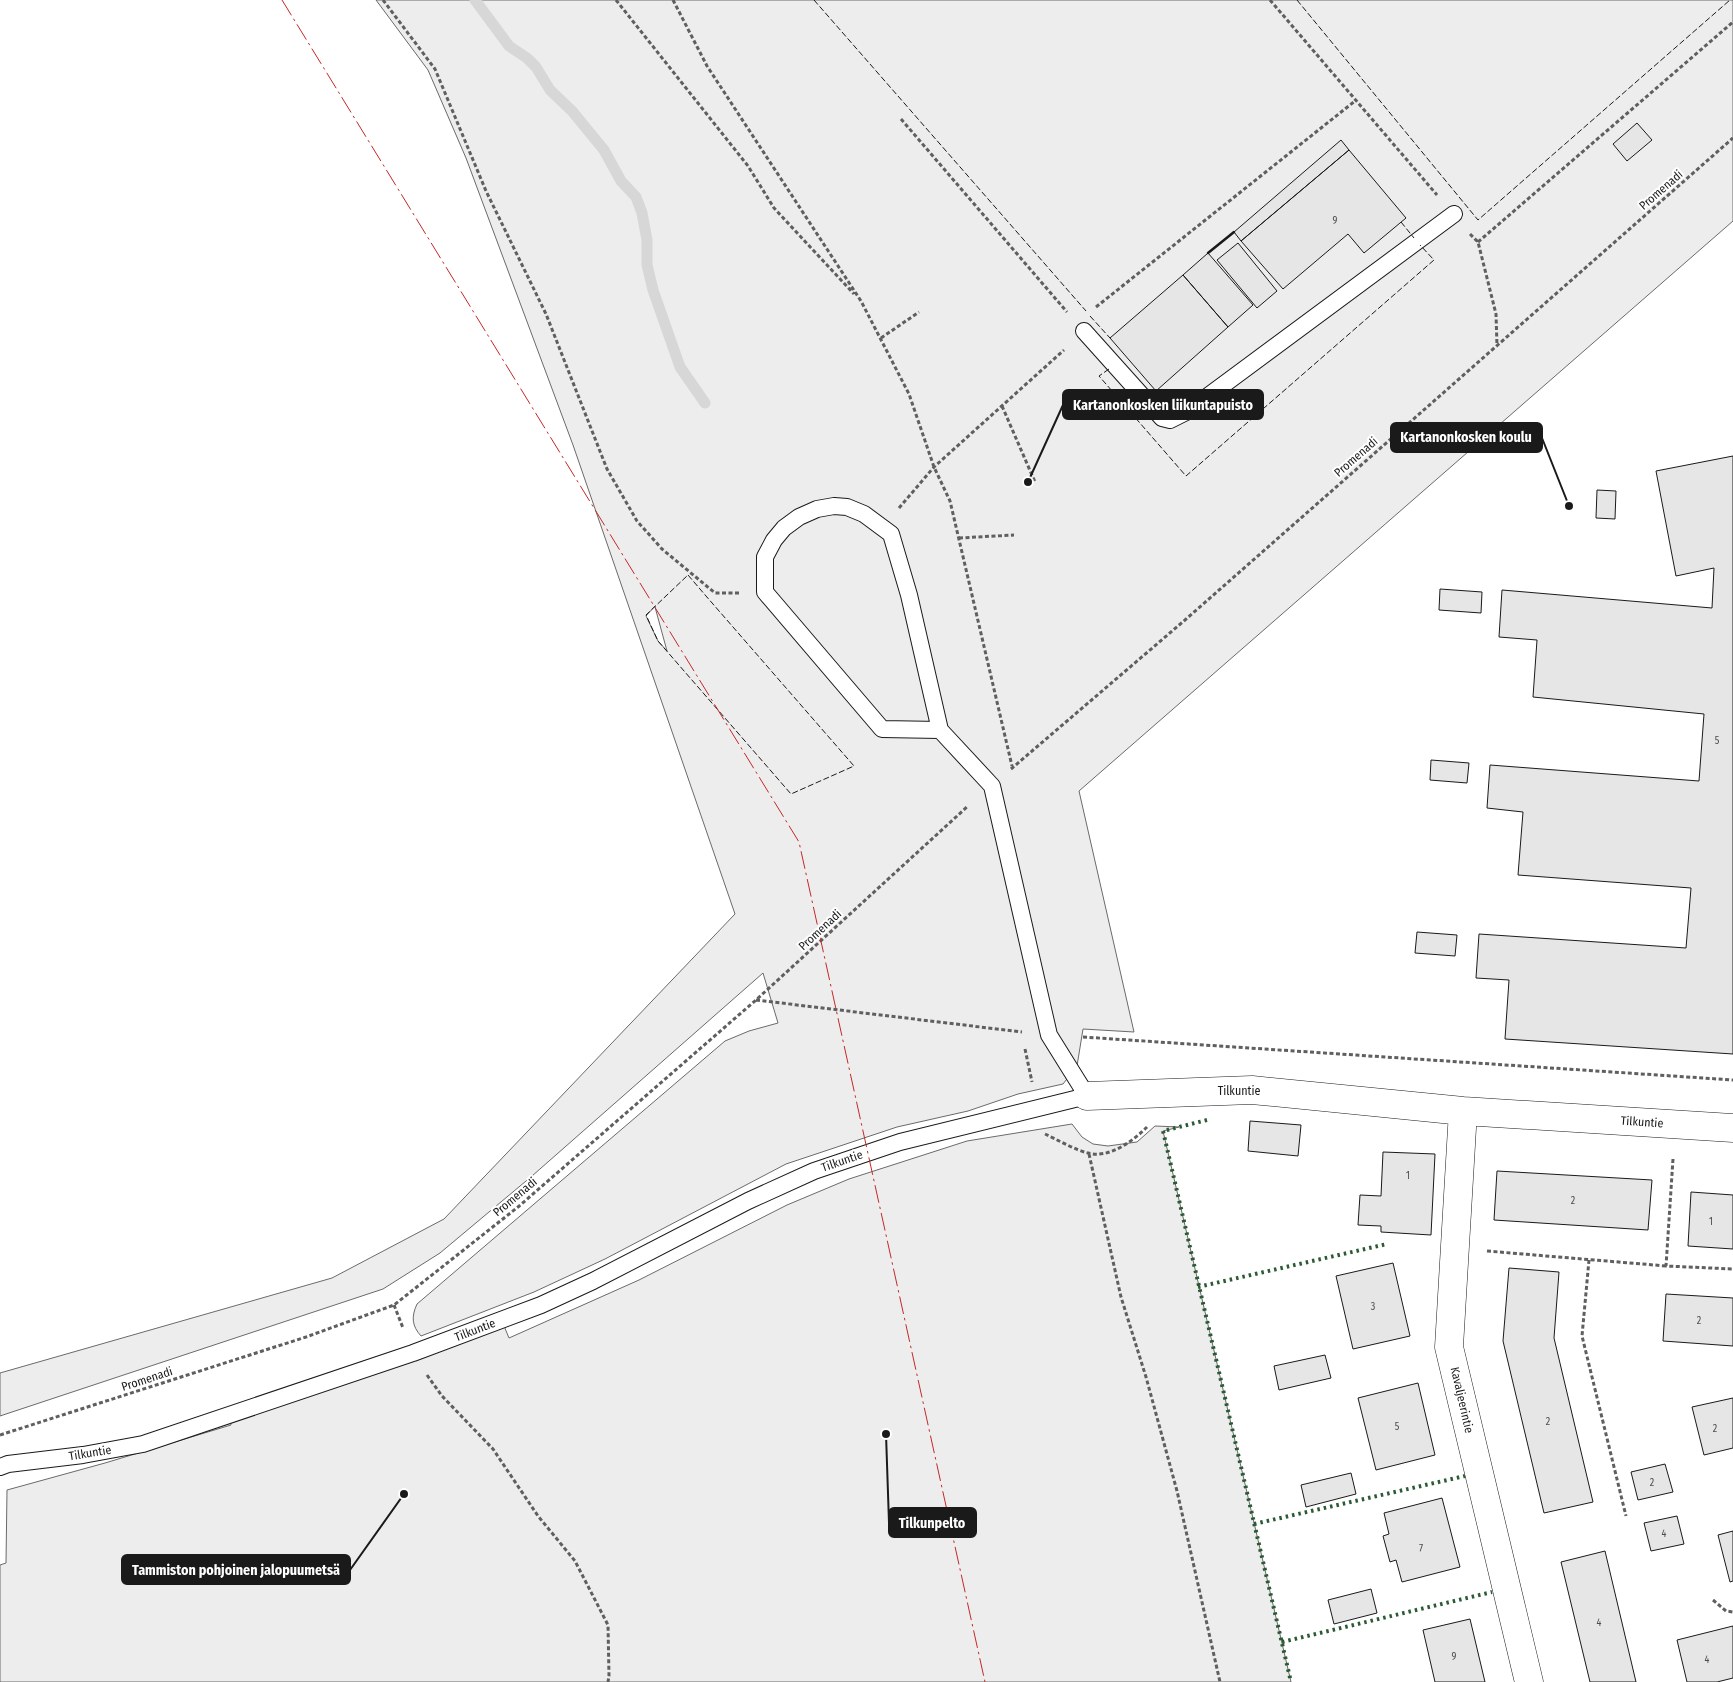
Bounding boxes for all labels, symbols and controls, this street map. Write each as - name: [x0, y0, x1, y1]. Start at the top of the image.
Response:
- street label: Promenadi: [1636, 167, 1686, 213]
- house number: 9: [1333, 215, 1338, 227]
- callout: Kartanonkosken liikuntapuisto: [1063, 390, 1263, 419]
- text: Kartanonkosken liikuntapuisto: [1073, 397, 1254, 414]
- callout: Kartanonkosken koulu: [1391, 423, 1542, 452]
- text: Kartanonkosken koulu: [1400, 429, 1532, 446]
- street label: Promenadi: [1331, 434, 1381, 480]
- house number: 5: [1715, 735, 1720, 747]
- street label: Promenadi: [796, 907, 844, 953]
- street label: Tilkuntie: [1218, 1084, 1260, 1098]
- street label: Tilkuntie: [1620, 1114, 1664, 1130]
- street label: Tilkuntie: [820, 1147, 865, 1175]
- house number: 1: [1406, 1170, 1410, 1182]
- street label: Promenadi: [490, 1175, 540, 1219]
- house number: 2: [1571, 1195, 1576, 1207]
- house number: 1: [1709, 1216, 1713, 1228]
- house number: 3: [1371, 1301, 1376, 1313]
- house number: 2: [1697, 1315, 1702, 1327]
- street label: Tilkuntie: [453, 1316, 498, 1344]
- street label: Promenadi: [120, 1364, 174, 1394]
- street label: Kavaljeerintie: [1448, 1366, 1476, 1434]
- house number: 2: [1546, 1416, 1551, 1428]
- house number: 5: [1395, 1421, 1400, 1433]
- house number: 2: [1713, 1423, 1718, 1435]
- street label: Tilkuntie: [68, 1443, 112, 1463]
- house number: 2: [1650, 1477, 1655, 1489]
- callout: Tilkunpelto: [889, 1508, 976, 1537]
- text: Tilkunpelto: [899, 1515, 966, 1532]
- house number: 4: [1662, 1528, 1667, 1540]
- house number: 7: [1419, 1543, 1423, 1555]
- callout: Tammiston pohjoinen jalopuumetsä: [122, 1555, 350, 1584]
- text: Tammiston pohjoinen jalopuumetsä: [132, 1562, 340, 1579]
- house number: 4: [1597, 1617, 1602, 1629]
- house number: 9: [1452, 1651, 1457, 1663]
- house number: 4: [1705, 1654, 1710, 1666]

